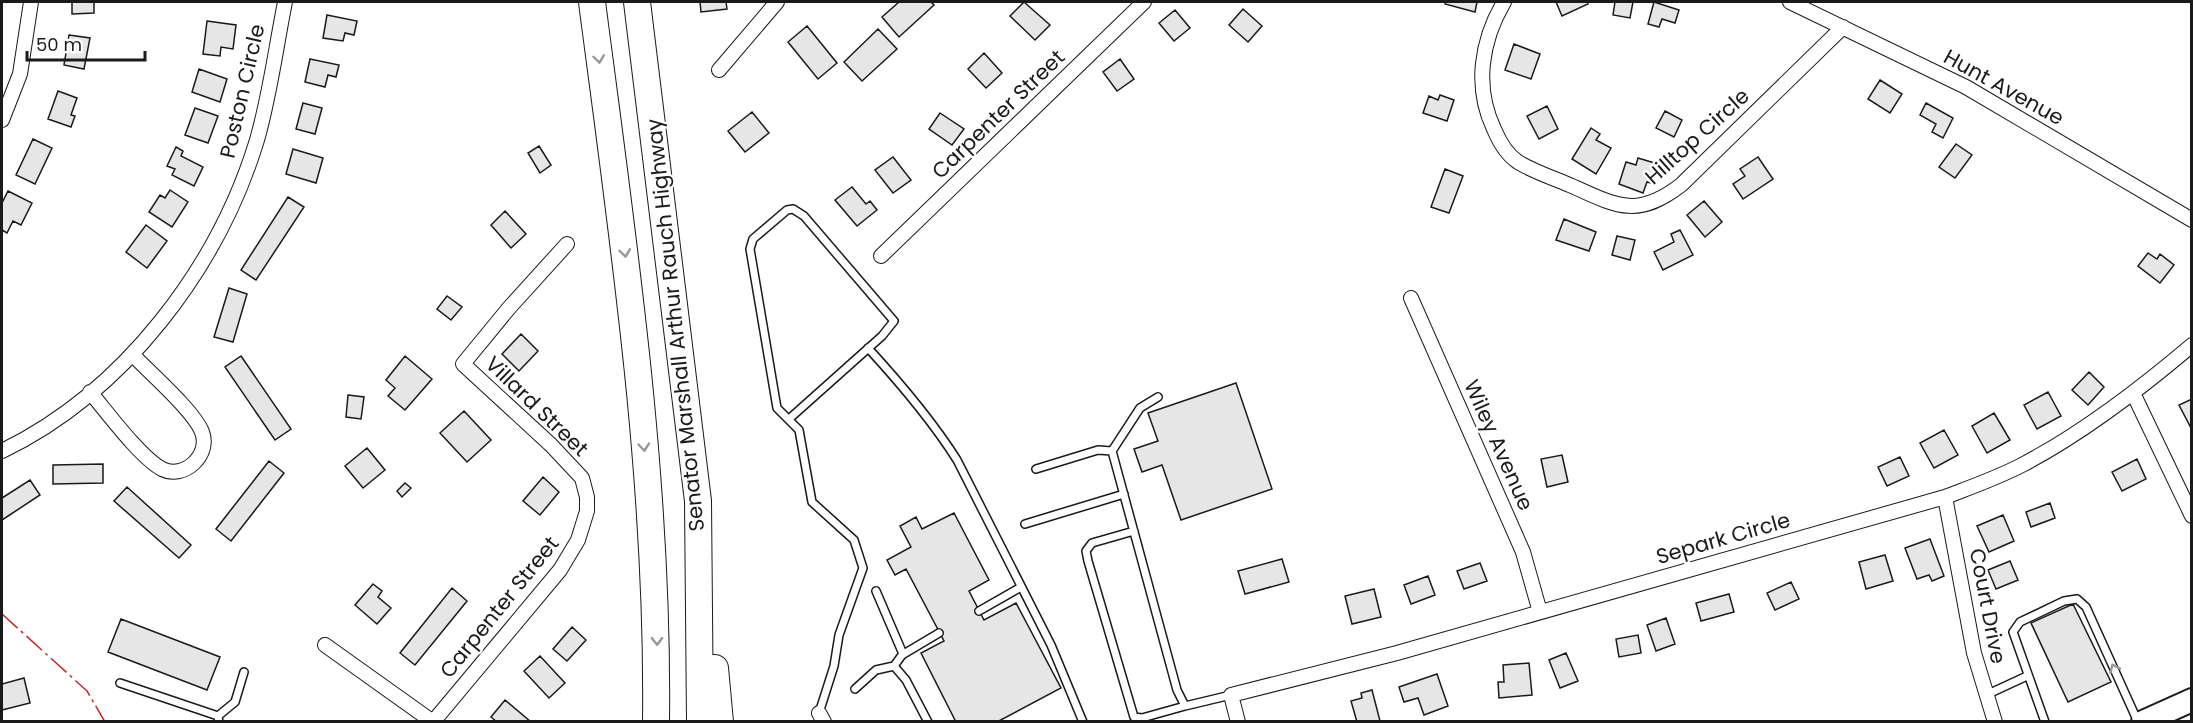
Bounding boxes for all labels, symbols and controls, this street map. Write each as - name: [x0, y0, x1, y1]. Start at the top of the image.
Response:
- street label: Poston Circle: [212, 21, 272, 161]
- scale bar: [27, 24, 146, 62]
- text: 50 m: [36, 32, 82, 57]
- street label: Hunt Avenue: [1939, 42, 2069, 132]
- street label: Carpenter Street: [925, 43, 1071, 185]
- one-way arrow: [593, 55, 605, 64]
- street label: Hilltop Circle: [1639, 81, 1755, 191]
- street label: Senator Marshall Arthur Rauch Highway: [639, 117, 711, 533]
- one-way arrow: [618, 248, 630, 257]
- street label: Villard Street: [479, 349, 595, 463]
- street label: Wiley Avenue: [1457, 375, 1541, 515]
- one-way arrow: [637, 442, 650, 451]
- street label: Separk Circle: [1653, 505, 1793, 571]
- street label: Carpenter Street: [433, 530, 565, 684]
- street label: Court Drive: [1963, 546, 2013, 666]
- one-way arrow: [650, 637, 663, 646]
- one-way arrow: [2109, 664, 2121, 675]

